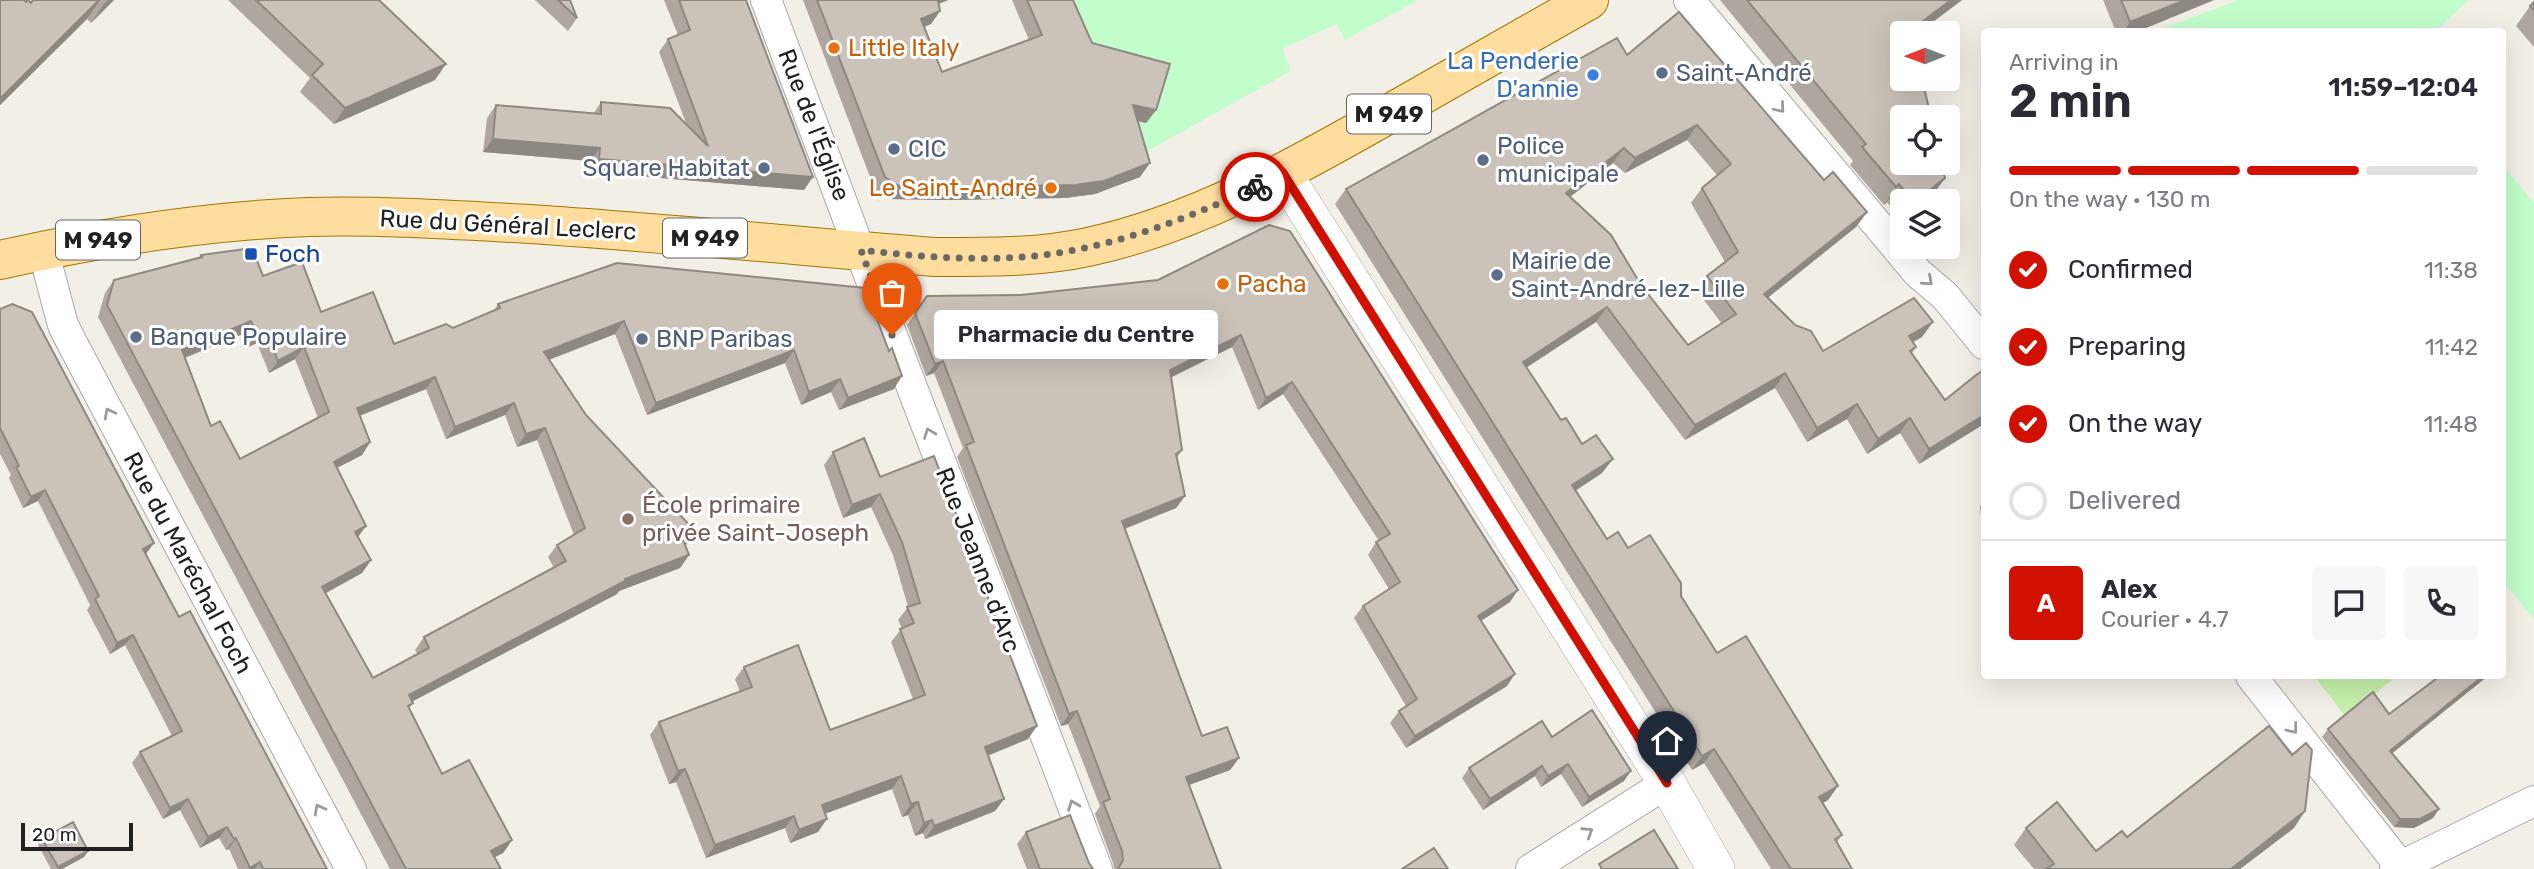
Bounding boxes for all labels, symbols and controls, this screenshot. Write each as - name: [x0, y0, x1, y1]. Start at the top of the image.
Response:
- north arrow: [1890, 21, 1960, 91]
- map controls: [1890, 21, 1960, 259]
- place label: Little Italy: [848, 34, 960, 62]
- marker: Little Italy: [826, 40, 842, 56]
- street label: Rue de l'Église: [772, 45, 856, 205]
- place label: La Penderie D'annie: [1447, 47, 1579, 103]
- text: Arriving in: [2009, 48, 2119, 76]
- place label: Saint-André: [1676, 59, 1812, 87]
- marker: Saint-André: [1654, 65, 1670, 81]
- marker: La Penderie D'annie: [1585, 67, 1601, 83]
- text: 11:59–12:04: [2328, 72, 2478, 103]
- text: 2 min: [2009, 74, 2132, 129]
- road number: M 949: [1347, 94, 1431, 134]
- one-way arrow: [1772, 100, 1784, 113]
- button: locate: [1890, 105, 1960, 175]
- place label: Police municipale: [1497, 132, 1619, 188]
- place label: CIC: [908, 135, 947, 163]
- marker: CIC: [886, 141, 902, 157]
- courier: [1220, 152, 1290, 222]
- marker: Police municipale: [1475, 152, 1491, 168]
- place label: Square Habitat: [582, 154, 750, 182]
- marker: Square Habitat: [756, 160, 772, 176]
- icon: bike: [1236, 168, 1274, 206]
- place label: Le Saint-André: [869, 174, 1037, 202]
- marker: Le Saint-André: [1043, 180, 1059, 196]
- text: On the way · 130 m: [2009, 185, 2210, 213]
- button: layers: [1890, 189, 1960, 259]
- street label: Rue du Général Leclerc: [379, 204, 637, 246]
- road number: M 949: [663, 218, 747, 258]
- road number: M 949: [56, 220, 140, 260]
- place label: Foch: [265, 240, 320, 268]
- marker: Foch: [243, 246, 259, 262]
- place label: Mairie de Saint-André-lez-Lille: [1511, 247, 1745, 303]
- icon: check: [2009, 251, 2047, 289]
- text: Confirmed: [2068, 254, 2193, 285]
- text: 11:38: [2424, 256, 2478, 284]
- pin: [862, 263, 922, 335]
- marker: Mairie de Saint-André-lez-Lille: [1489, 267, 1505, 283]
- place label: Pacha: [1237, 270, 1307, 298]
- one-way arrow: [1920, 273, 1933, 286]
- icon: bag: [873, 274, 911, 312]
- marker: Pacha: [1215, 276, 1231, 292]
- callout: Pharmacie du Centre: [934, 310, 1218, 360]
- text: Pharmacie du Centre: [957, 320, 1195, 348]
- place label: Banque Populaire: [150, 323, 347, 351]
- place label: BNP Paribas: [656, 325, 793, 353]
- icon: check: [2009, 328, 2047, 366]
- marker: Banque Populaire: [128, 329, 144, 345]
- marker: BNP Paribas: [634, 331, 650, 347]
- text: Preparing: [2068, 331, 2186, 362]
- text: 11:42: [2425, 333, 2478, 361]
- icon: check: [2009, 405, 2047, 443]
- one-way arrow: [103, 408, 117, 420]
- text: On the way: [2068, 408, 2202, 439]
- text: 11:48: [2424, 410, 2478, 438]
- one-way arrow: [924, 428, 938, 440]
- street label: Rue du Maréchal Foch: [118, 447, 258, 679]
- street label: Rue Jeanne d'Arc: [930, 464, 1026, 656]
- text: Delivered: [2068, 485, 2181, 516]
- place label: École primaire privée Saint-Joseph: [642, 491, 869, 547]
- marker: École primaire privée Saint-Joseph: [620, 511, 636, 527]
- button: chat: [2312, 566, 2386, 640]
- button: phone: [2404, 566, 2478, 640]
- text: Alex: [2101, 574, 2157, 605]
- text: A: [2037, 588, 2055, 619]
- text: Courier · 4.7: [2101, 605, 2228, 633]
- pin: [1637, 711, 1697, 783]
- icon: home: [1648, 722, 1686, 760]
- one-way arrow: [2284, 722, 2297, 734]
- one-way arrow: [1067, 800, 1081, 812]
- one-way arrow: [313, 803, 327, 816]
- scale bar: [21, 820, 133, 852]
- text: 20 m: [32, 823, 77, 846]
- one-way arrow: [1580, 828, 1593, 840]

